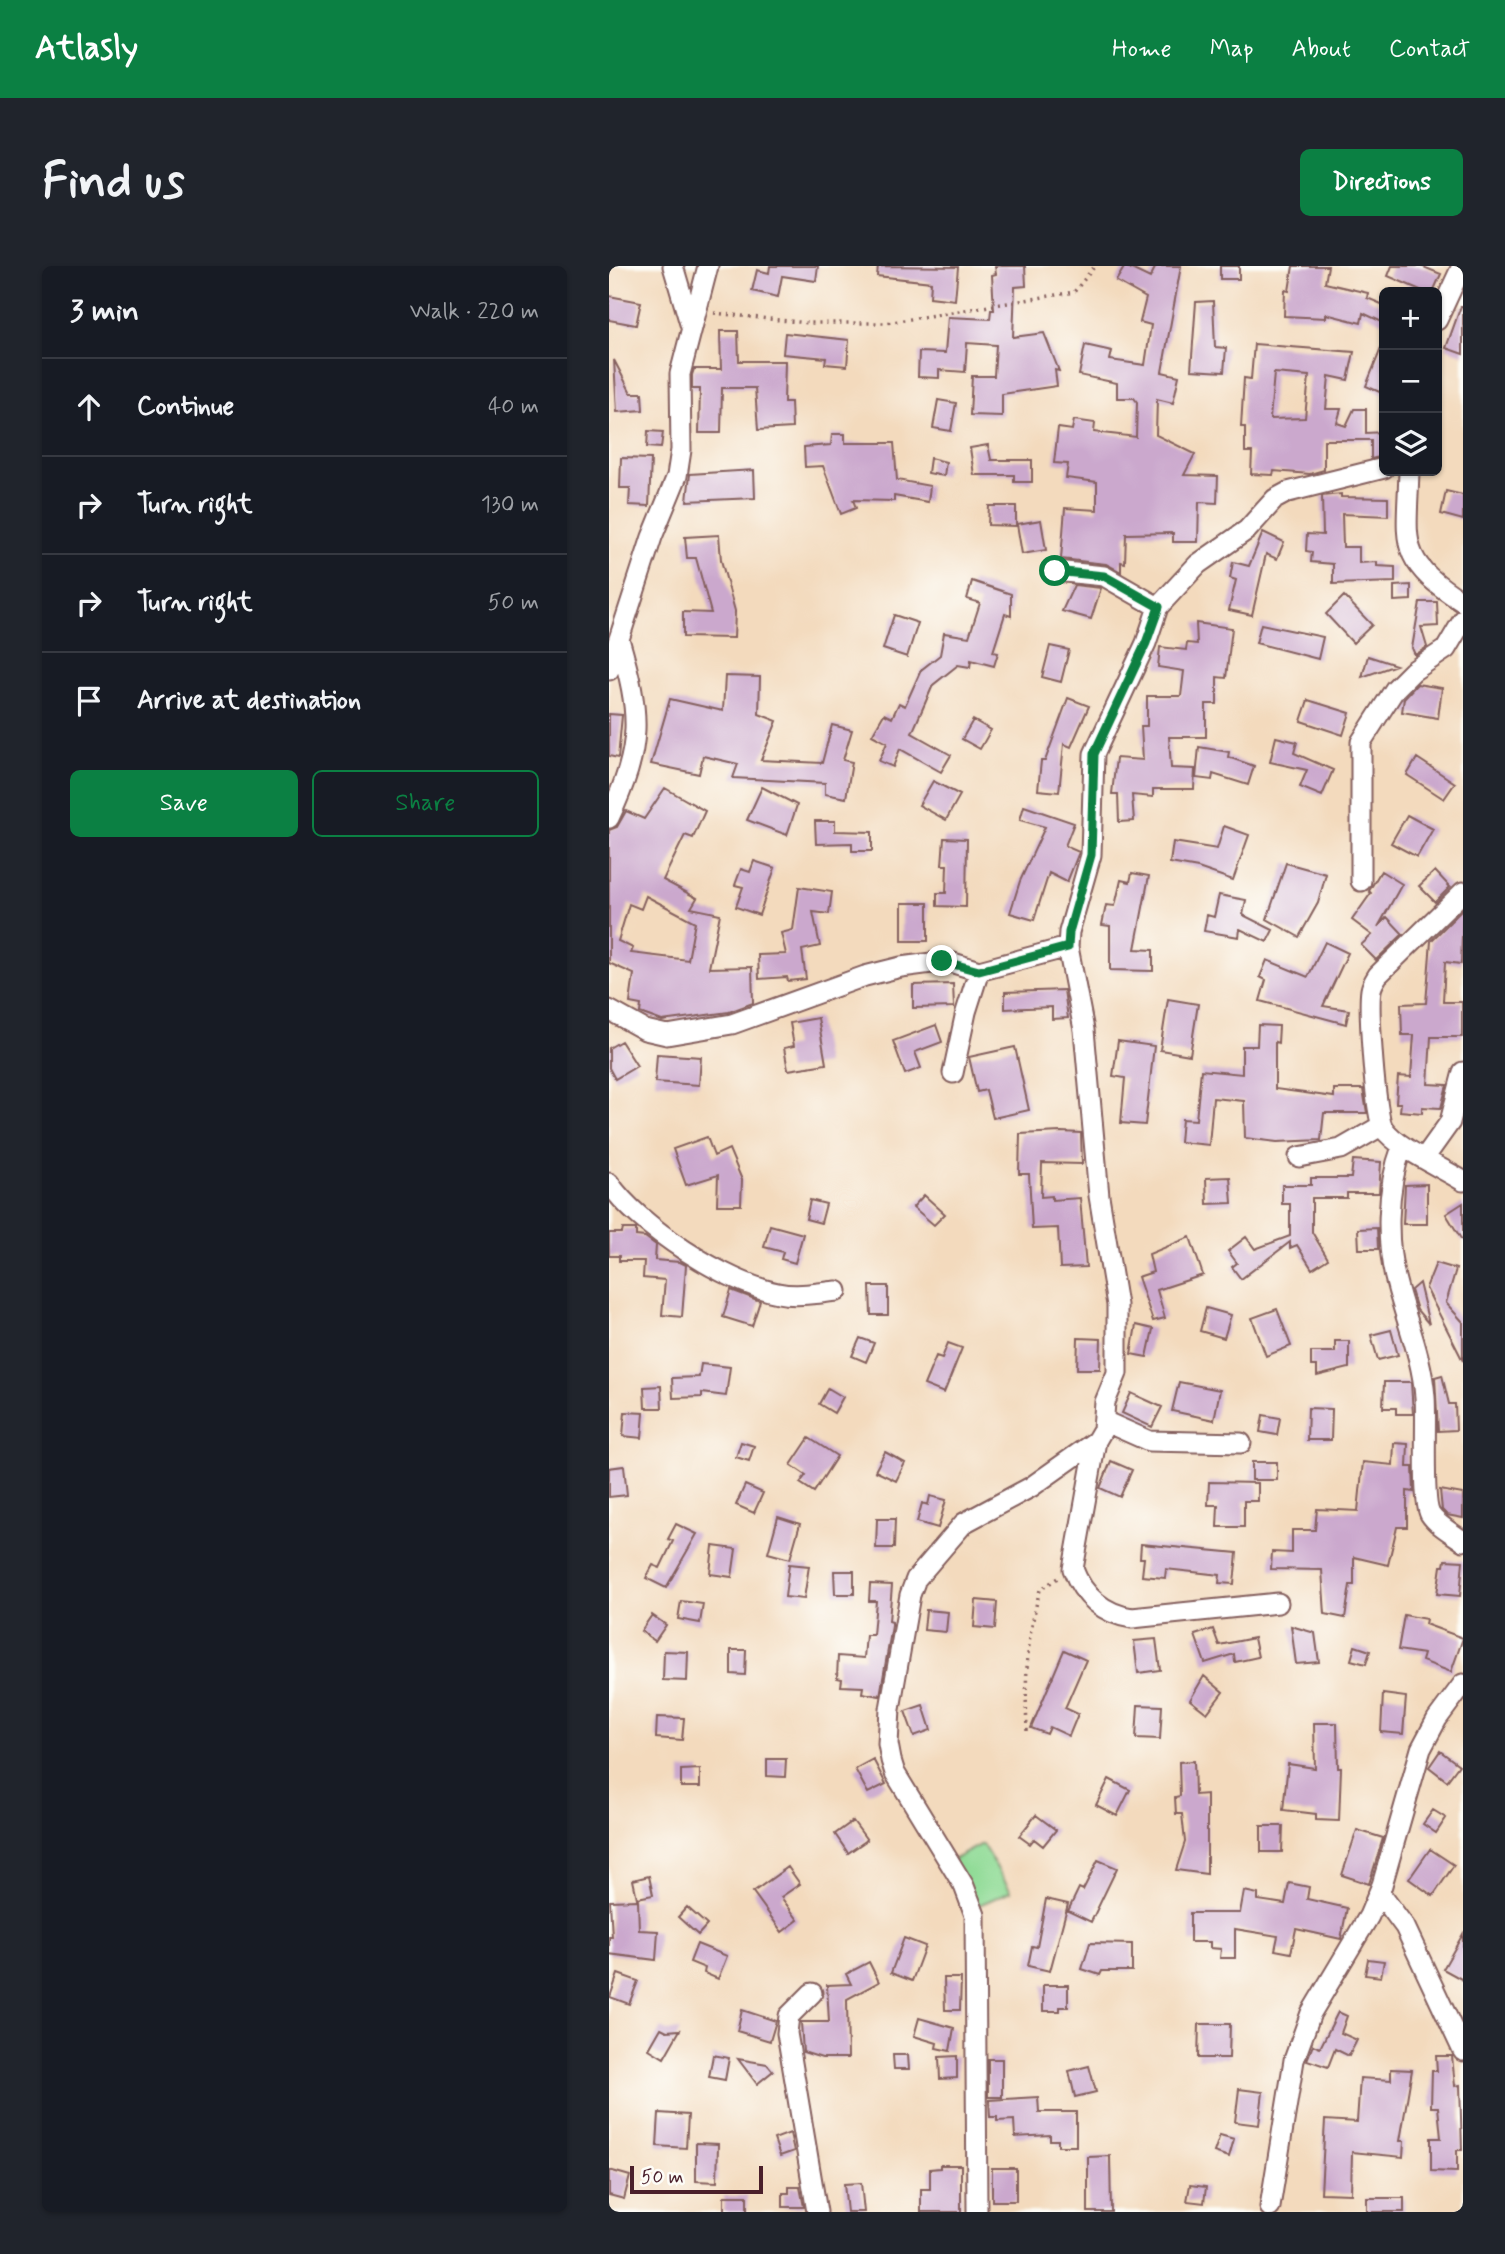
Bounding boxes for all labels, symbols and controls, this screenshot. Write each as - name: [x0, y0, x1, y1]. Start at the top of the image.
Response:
- text: Atlasly: [35, 27, 138, 71]
- text: Home: [1112, 34, 1172, 65]
- text: Map: [1210, 34, 1254, 65]
- text: About: [1292, 34, 1351, 65]
- text: Contact: [1389, 34, 1470, 65]
- button: Directions: [1300, 149, 1463, 216]
- text: Find us: [42, 150, 185, 215]
- map controls: [1379, 287, 1442, 476]
- button: +: [1379, 287, 1442, 350]
- text: 3 min: [70, 292, 139, 331]
- text: Walk · 220 m: [410, 297, 539, 327]
- button: −: [1379, 350, 1442, 413]
- icon: ahead: [70, 388, 108, 426]
- text: Continue: [137, 390, 234, 424]
- text: 40 m: [488, 392, 539, 422]
- button: layers: [1379, 413, 1442, 476]
- icon: right: [70, 486, 108, 524]
- text: Turn right: [137, 488, 253, 522]
- text: 130 m: [481, 490, 539, 520]
- route start: [1039, 555, 1070, 586]
- icon: right: [70, 584, 108, 622]
- text: Turn right: [137, 586, 253, 620]
- text: 50 m: [488, 588, 539, 618]
- icon: arrive: [70, 682, 108, 720]
- text: Arrive at destination: [137, 684, 361, 718]
- button: Save: [70, 770, 298, 837]
- button: Share: [312, 770, 539, 837]
- route end: [926, 945, 957, 976]
- scale bar: [630, 2163, 763, 2195]
- text: 50 m: [641, 2165, 684, 2190]

